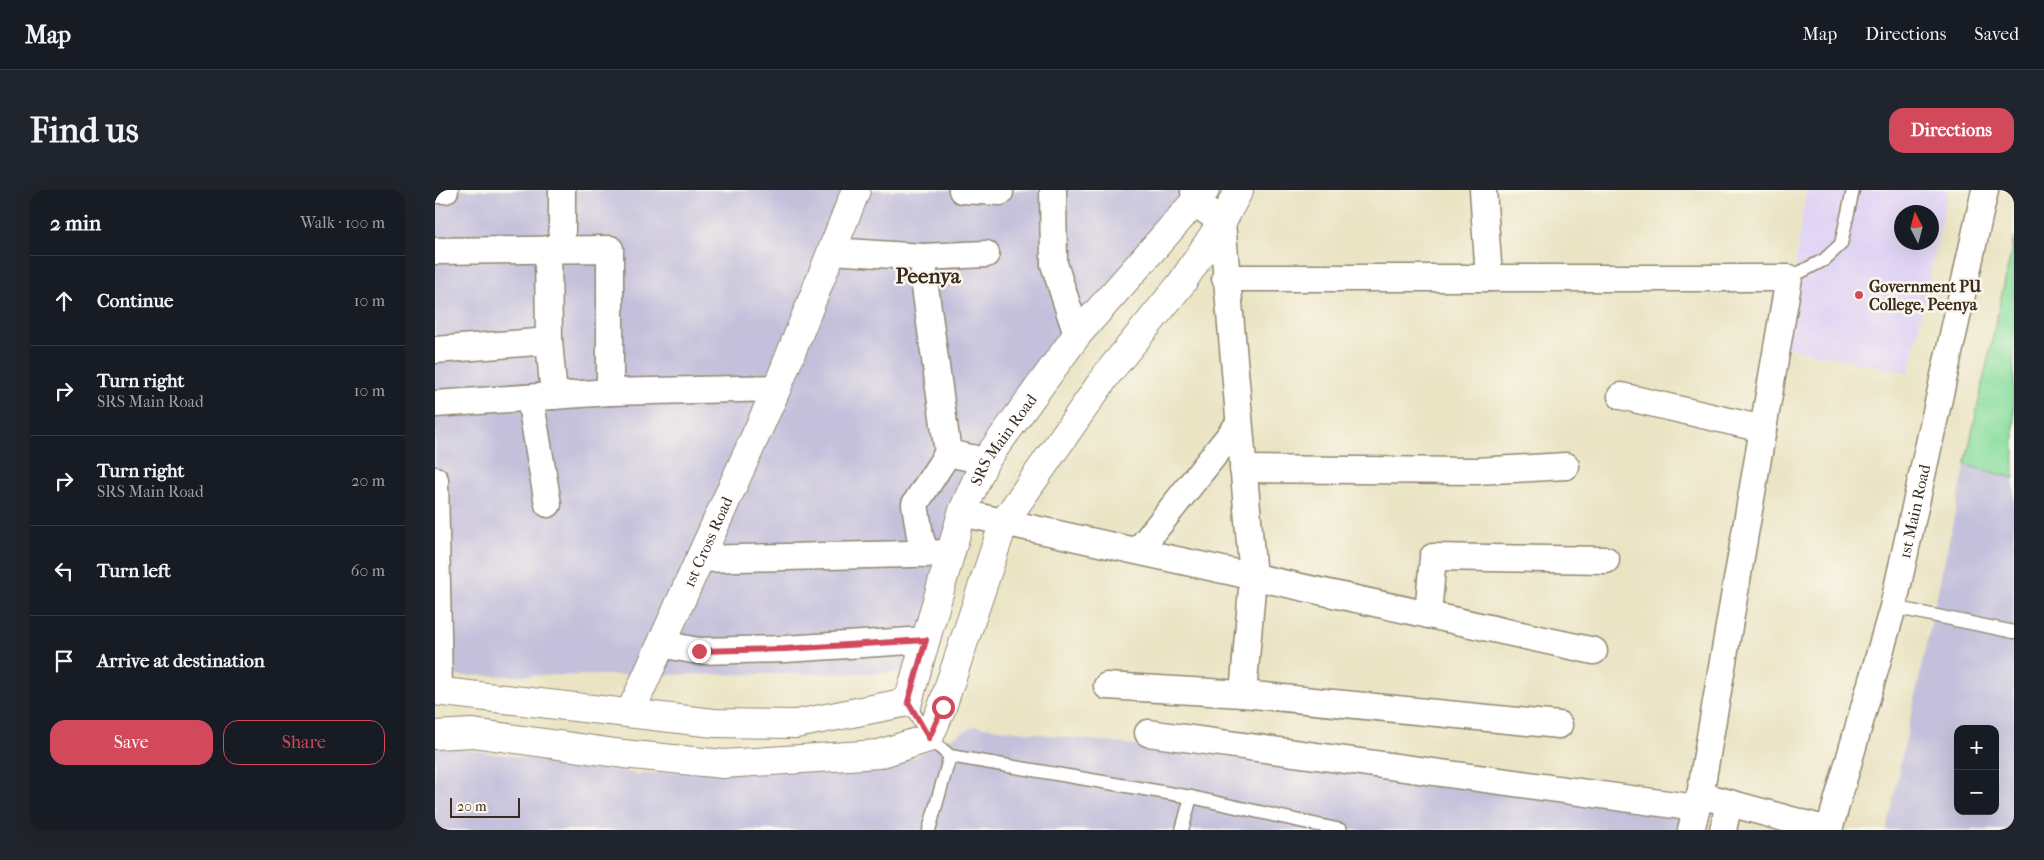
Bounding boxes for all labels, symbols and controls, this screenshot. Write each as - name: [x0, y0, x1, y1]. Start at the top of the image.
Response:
- text: Map: [25, 21, 71, 49]
- text: Map: [1803, 24, 1837, 45]
- text: Directions: [1865, 24, 1946, 45]
- text: Saved: [1974, 24, 2019, 45]
- button: Directions: [1889, 108, 2014, 153]
- text: Find us: [30, 110, 139, 151]
- north arrow: [1894, 205, 1939, 250]
- text: 2 min: [50, 211, 101, 235]
- text: Walk · 100 m: [300, 213, 385, 232]
- district label: Peenya: [895, 264, 962, 288]
- place label: Government PU College, Peenya: [1869, 277, 1982, 315]
- icon: ahead: [50, 287, 78, 315]
- marker: Government PU College, Peenya: [1853, 289, 1865, 301]
- text: Continue: [97, 290, 173, 312]
- text: 10 m: [354, 291, 385, 310]
- text: Turn right: [97, 370, 184, 392]
- icon: right: [50, 377, 78, 405]
- text: 10 m: [354, 381, 385, 400]
- street label: SRS Main Road: [966, 390, 1041, 488]
- text: SRS Main Road: [97, 392, 204, 411]
- text: Turn right: [97, 460, 184, 482]
- street label: 1st Main Road: [1895, 462, 1934, 560]
- icon: right: [50, 467, 78, 495]
- text: 20 m: [351, 471, 385, 490]
- text: SRS Main Road: [97, 482, 204, 501]
- street label: 1st Cross Road: [679, 493, 736, 590]
- icon: left: [50, 557, 78, 585]
- text: Turn left: [97, 560, 171, 582]
- text: 60 m: [351, 561, 385, 580]
- route end: [688, 640, 711, 663]
- icon: arrive: [50, 647, 78, 675]
- text: Arrive at destination: [97, 650, 265, 672]
- route start: [932, 696, 955, 719]
- button: Save: [50, 720, 213, 765]
- button: Share: [223, 720, 385, 765]
- map controls: [1954, 725, 1999, 815]
- button: +: [1954, 725, 1999, 770]
- button: −: [1954, 770, 1999, 815]
- scale bar: [450, 795, 520, 818]
- text: 20 m: [457, 798, 487, 815]

